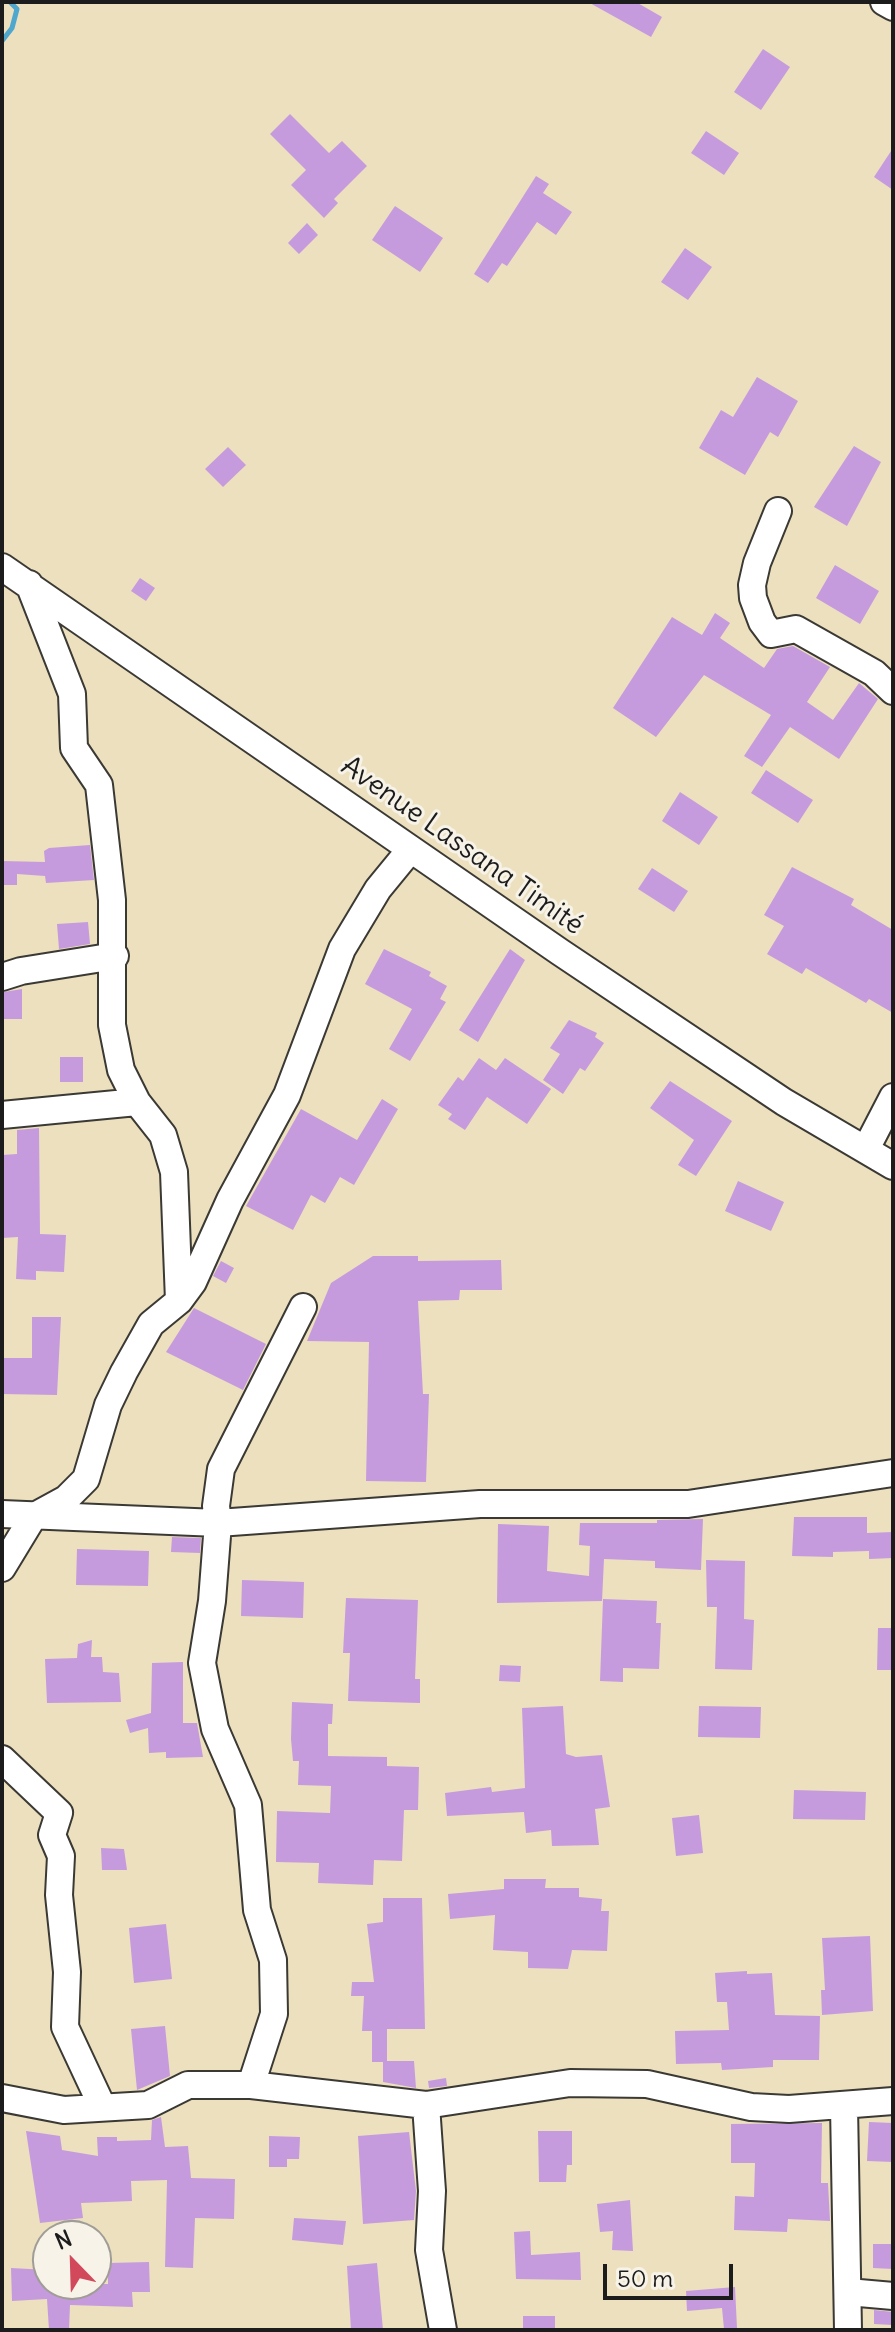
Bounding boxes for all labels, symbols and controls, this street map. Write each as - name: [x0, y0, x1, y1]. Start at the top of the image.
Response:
- street label: Avenue Lassana Timité: [334, 750, 590, 942]
- north arrow: [32, 2220, 112, 2300]
- text: N: [51, 2224, 76, 2256]
- scale bar: [607, 2248, 737, 2298]
- text: 50 m: [617, 2263, 673, 2293]

